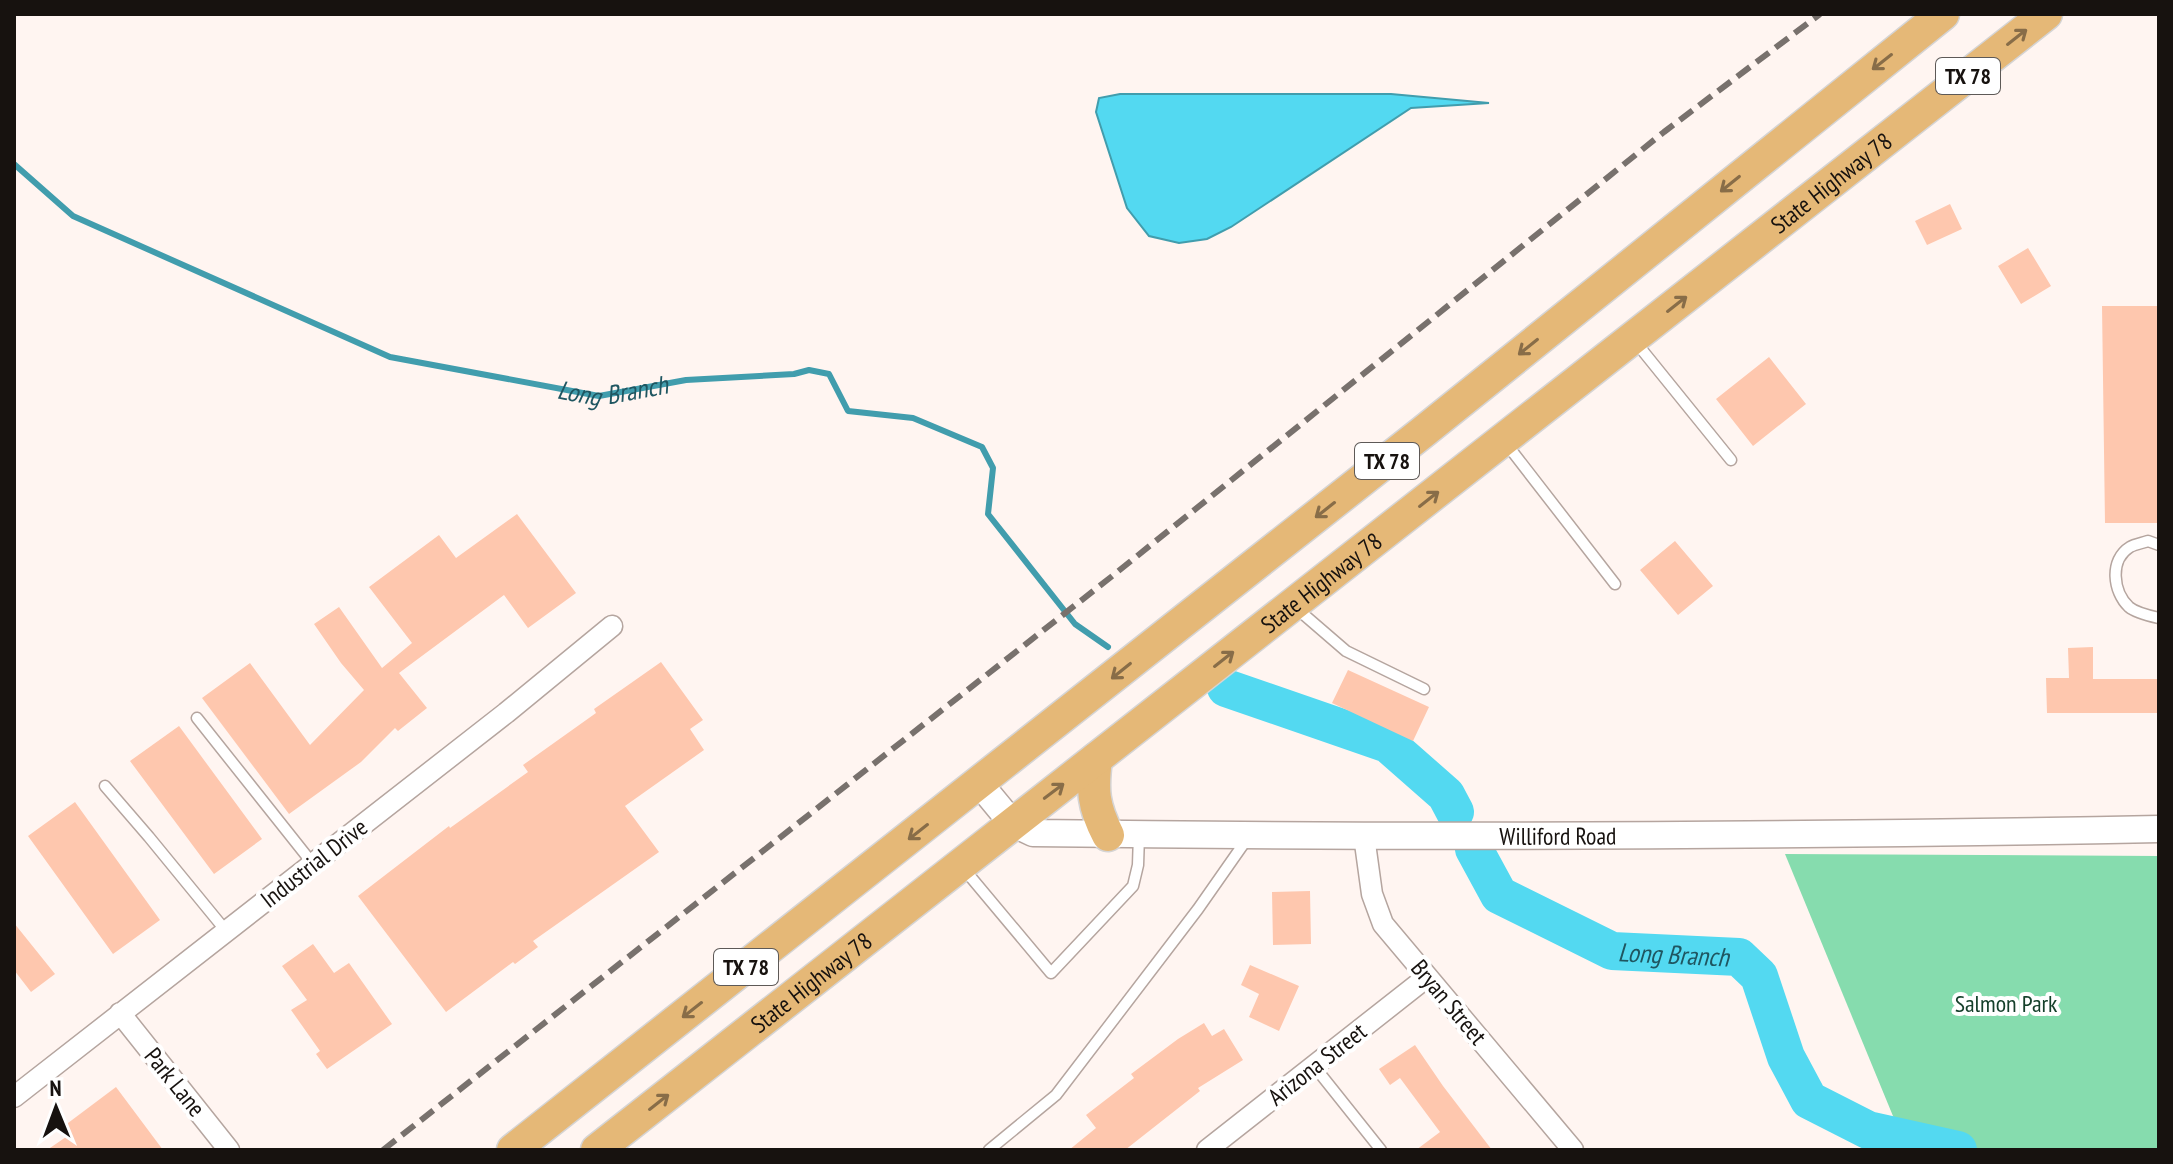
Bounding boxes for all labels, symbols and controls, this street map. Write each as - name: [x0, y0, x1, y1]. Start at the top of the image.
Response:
- one-way arrow: [2006, 28, 2027, 46]
- one-way arrow: [1872, 54, 1893, 71]
- road number: TX 78: [1936, 58, 2000, 94]
- street label: State Highway 78: [1764, 125, 1898, 240]
- one-way arrow: [1720, 175, 1741, 193]
- one-way arrow: [1666, 295, 1687, 312]
- one-way arrow: [1518, 339, 1539, 356]
- water label: Long Branch: [555, 367, 672, 413]
- road number: TX 78: [1355, 443, 1419, 479]
- one-way arrow: [1418, 491, 1439, 508]
- one-way arrow: [1315, 501, 1336, 518]
- street label: State Highway 78: [1254, 525, 1388, 640]
- one-way arrow: [1213, 651, 1234, 668]
- one-way arrow: [1111, 662, 1132, 680]
- one-way arrow: [1043, 783, 1064, 800]
- street label: Industrial Drive: [254, 812, 374, 914]
- street label: Williford Road: [1499, 820, 1617, 851]
- one-way arrow: [908, 823, 929, 840]
- street label: State Highway 78: [744, 925, 878, 1039]
- water label: Long Branch: [1617, 935, 1731, 973]
- road number: TX 78: [714, 949, 778, 985]
- street label: Bryan Street: [1404, 953, 1494, 1051]
- park label: Salmon Park: [1955, 988, 2058, 1019]
- one-way arrow: [682, 1001, 703, 1019]
- street label: Arizona Street: [1261, 1016, 1373, 1112]
- street label: Park Lane: [138, 1041, 212, 1123]
- north arrow: [16, 1068, 96, 1148]
- text: N: [49, 1074, 62, 1102]
- one-way arrow: [648, 1094, 669, 1111]

